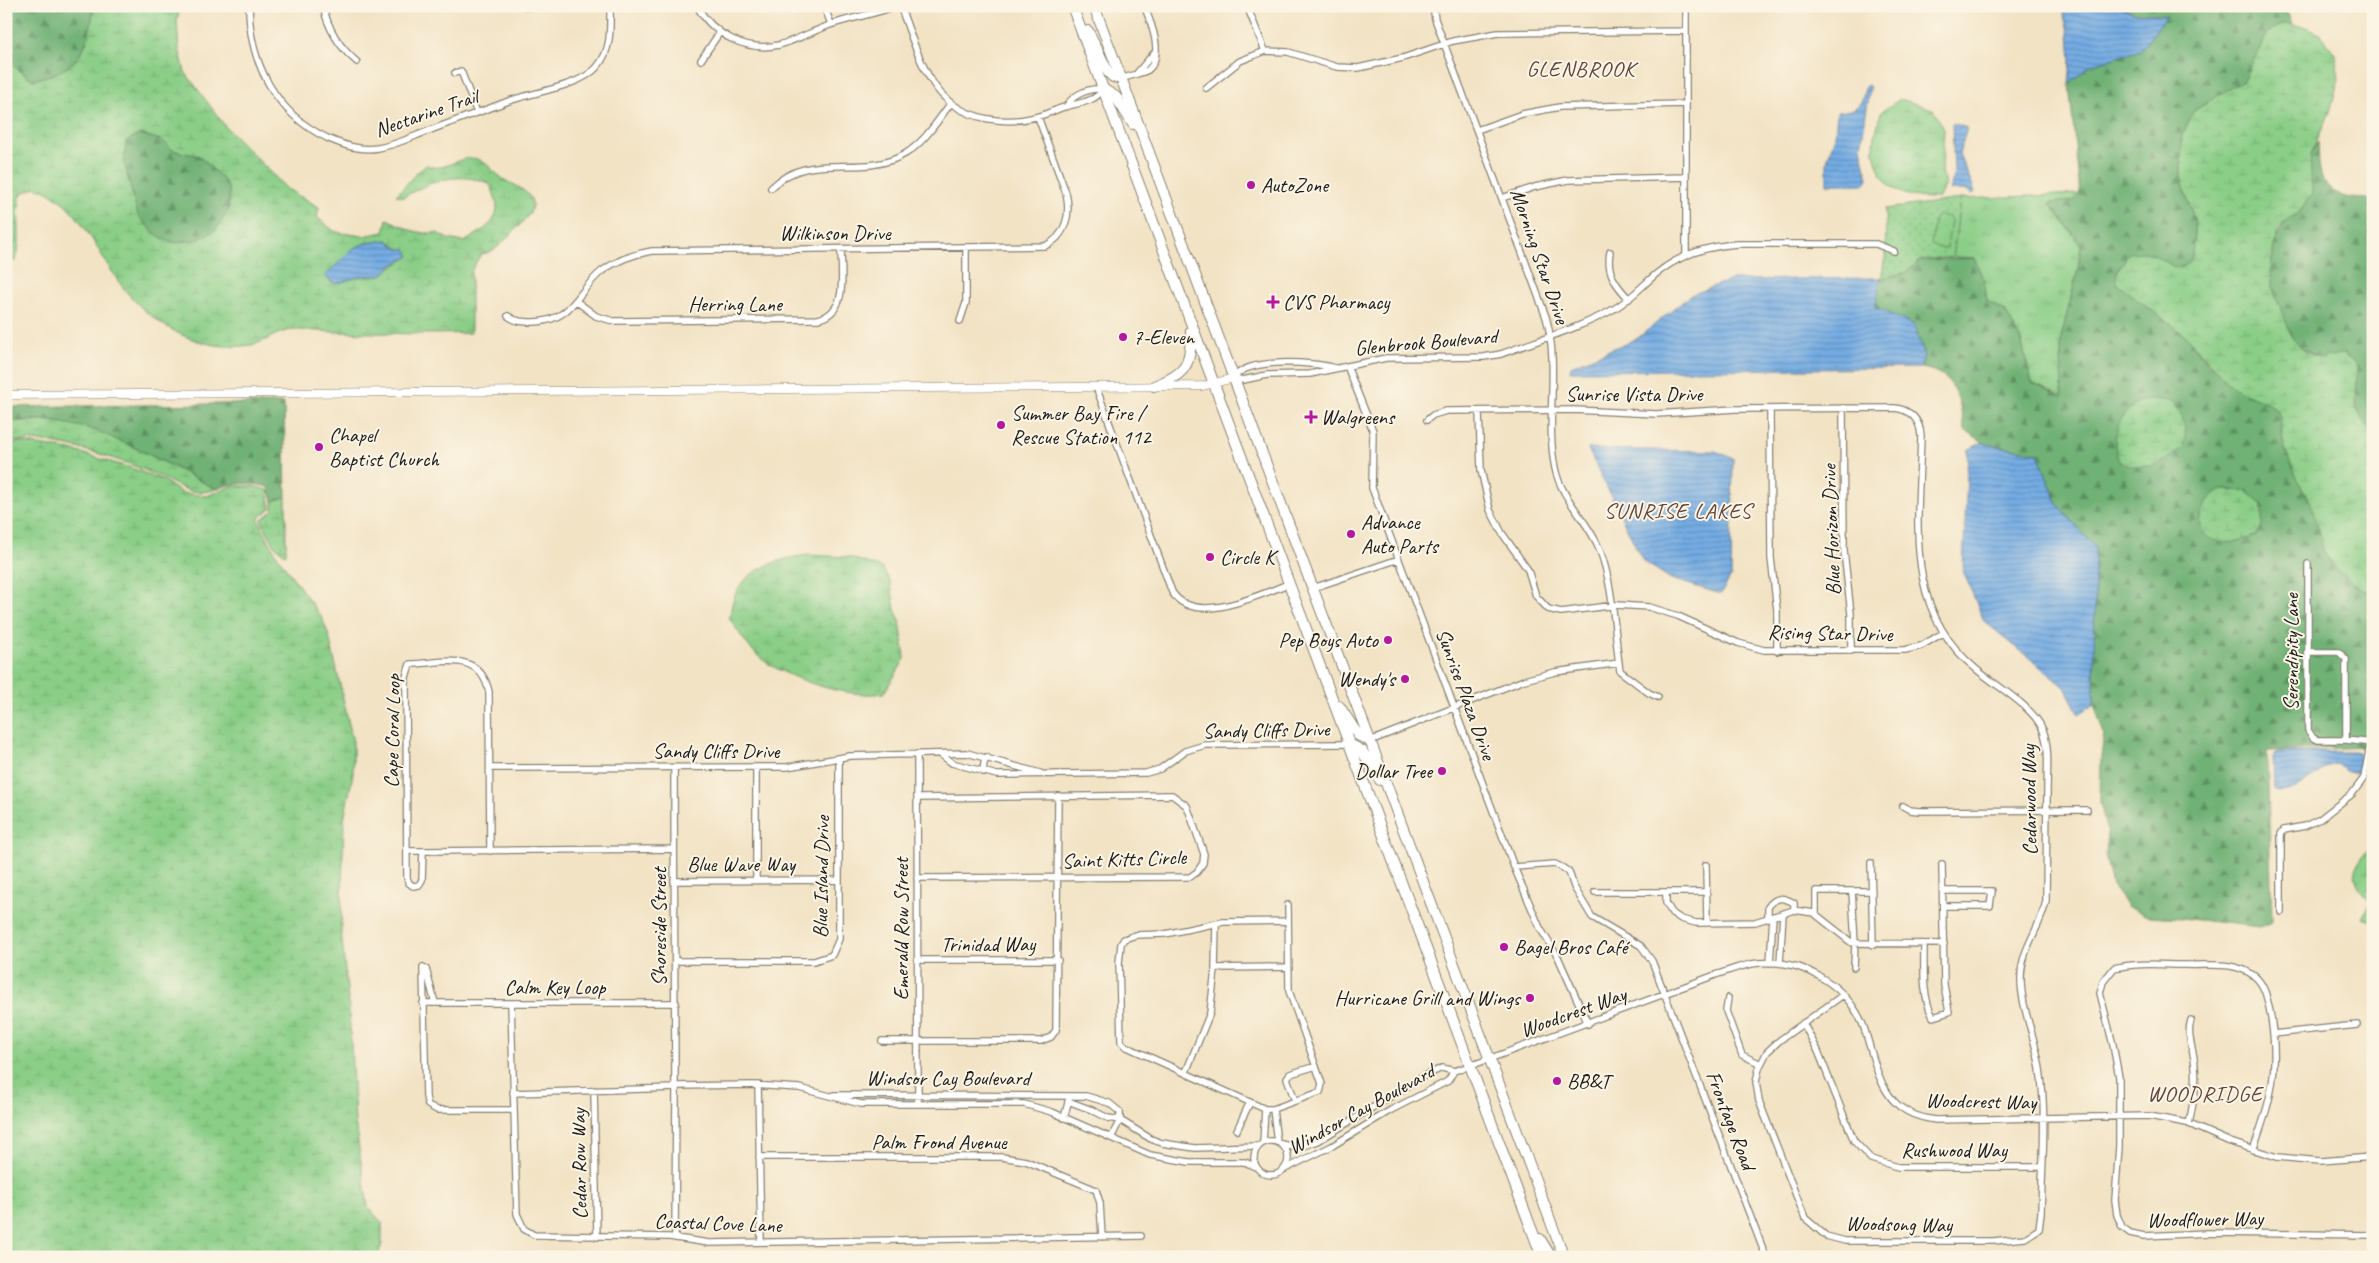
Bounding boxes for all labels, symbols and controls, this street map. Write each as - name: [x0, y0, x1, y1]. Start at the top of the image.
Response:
- district label: GLENBROOK: [1526, 55, 1639, 83]
- street label: Nectarine Trail: [371, 82, 484, 143]
- place label: AutoZone: [1261, 172, 1330, 198]
- marker: AutoZone: [1245, 179, 1257, 191]
- street label: Morning Star Drive: [1505, 185, 1576, 328]
- street label: Wilkinson Drive: [780, 220, 892, 246]
- place label: CVS Pharmacy: [1283, 289, 1391, 315]
- street label: Herring Lane: [688, 291, 784, 317]
- marker: CVS Pharmacy: [1267, 296, 1279, 308]
- street label: Glenbrook Boulevard: [1354, 323, 1501, 361]
- place label: 7-Eleven: [1133, 324, 1196, 350]
- marker: 7-Eleven: [1117, 331, 1129, 343]
- street label: Sunrise Vista Drive: [1566, 381, 1705, 407]
- place label: Summer Bay Fire / Rescue Station 112: [1011, 400, 1152, 450]
- place label: Walgreens: [1321, 404, 1396, 430]
- marker: Walgreens: [1305, 411, 1317, 423]
- marker: Summer Bay Fire / Rescue Station 112: [995, 419, 1007, 431]
- place label: Chapel Baptist Church: [329, 422, 440, 472]
- marker: Chapel Baptist Church: [313, 441, 325, 453]
- street label: Blue Horizon Drive: [1816, 462, 1846, 596]
- district label: SUNRISE LAKES: [1604, 497, 1755, 525]
- place label: Advance Auto Parts: [1361, 509, 1440, 559]
- marker: Advance Auto Parts: [1345, 528, 1357, 540]
- place label: Circle K: [1220, 544, 1279, 570]
- marker: Circle K: [1204, 551, 1216, 563]
- street label: Serendipity Lane: [2278, 592, 2304, 711]
- street label: Rising Star Drive: [1767, 619, 1894, 647]
- street label: Sunrise Plaza Drive: [1430, 625, 1503, 765]
- place label: Pep Boys Auto: [1279, 627, 1380, 653]
- marker: Pep Boys Auto: [1382, 634, 1394, 646]
- place label: Wendy's: [1338, 666, 1397, 692]
- street label: Cape Coral Loop: [378, 673, 406, 788]
- marker: Wendy's: [1399, 673, 1411, 685]
- street label: Sandy Cliffs Drive: [1202, 716, 1331, 744]
- street label: Sandy Cliffs Drive: [653, 738, 781, 764]
- street label: Cedarwood Way: [2015, 743, 2043, 856]
- place label: Dollar Tree: [1355, 758, 1434, 784]
- marker: Dollar Tree: [1436, 765, 1448, 777]
- street label: Blue Island Drive: [807, 814, 835, 938]
- street label: Saint Kitts Circle: [1061, 844, 1188, 874]
- street label: Blue Wave Way: [687, 851, 797, 877]
- street label: Emerald Row Street: [888, 856, 914, 1000]
- street label: Shoreside Street: [646, 866, 672, 986]
- street label: Trinidad Way: [941, 931, 1037, 957]
- place label: Bagel Bros Café: [1514, 934, 1630, 960]
- marker: Bagel Bros Café: [1498, 941, 1510, 953]
- street label: Calm Key Loop: [504, 974, 607, 1000]
- street label: Woodcrest Way: [1517, 980, 1631, 1043]
- place label: Hurricane Grill and Wings: [1335, 985, 1522, 1011]
- marker: Hurricane Grill and Wings: [1524, 992, 1536, 1004]
- street label: Windsor Cay Boulevard: [1283, 1057, 1441, 1160]
- street label: Windsor Cay Boulevard: [866, 1065, 1032, 1091]
- street label: Frontage Road: [1700, 1067, 1763, 1177]
- place label: BB&T: [1567, 1068, 1615, 1094]
- marker: BB&T: [1551, 1075, 1563, 1087]
- district label: WOODRIDGE: [2147, 1080, 2265, 1108]
- street label: Woodcrest Way: [1925, 1087, 2038, 1115]
- street label: Cedar Row Way: [565, 1106, 593, 1220]
- street label: Palm Frond Avenue: [871, 1129, 1008, 1155]
- street label: Rushwood Way: [1901, 1137, 2009, 1163]
- street label: Woodflower Way: [2147, 1205, 2265, 1233]
- street label: Coastal Cove Lane: [654, 1208, 784, 1238]
- street label: Woodsong Way: [1846, 1210, 1954, 1238]

